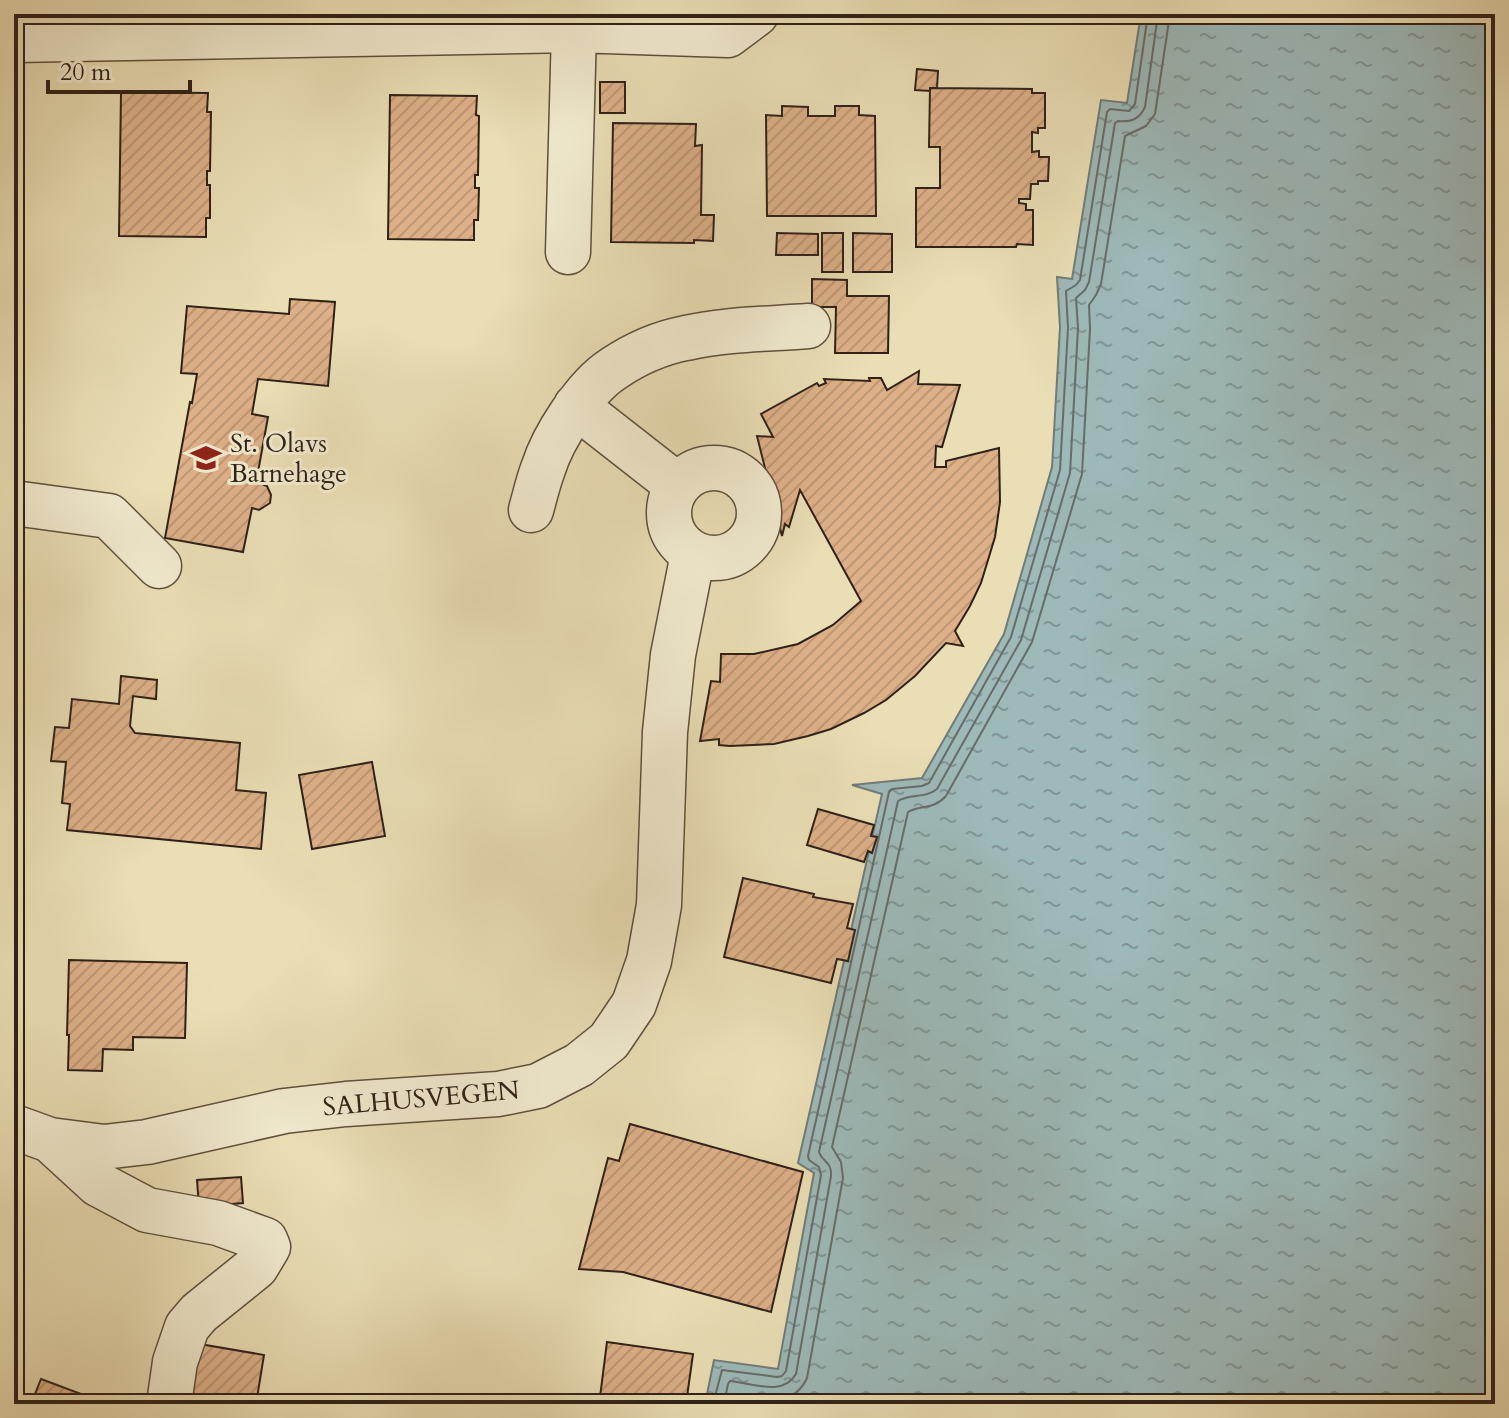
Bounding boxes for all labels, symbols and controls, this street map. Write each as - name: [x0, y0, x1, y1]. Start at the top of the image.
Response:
- scale bar: [48, 44, 190, 94]
- text: 20 m: [60, 56, 112, 89]
- place label: St. Olavs Barnehage: [230, 426, 347, 491]
- school or university icon: St. Olavs Barnehage: [189, 441, 223, 475]
- street label: SALHUSVEGEN: [321, 1072, 521, 1125]

